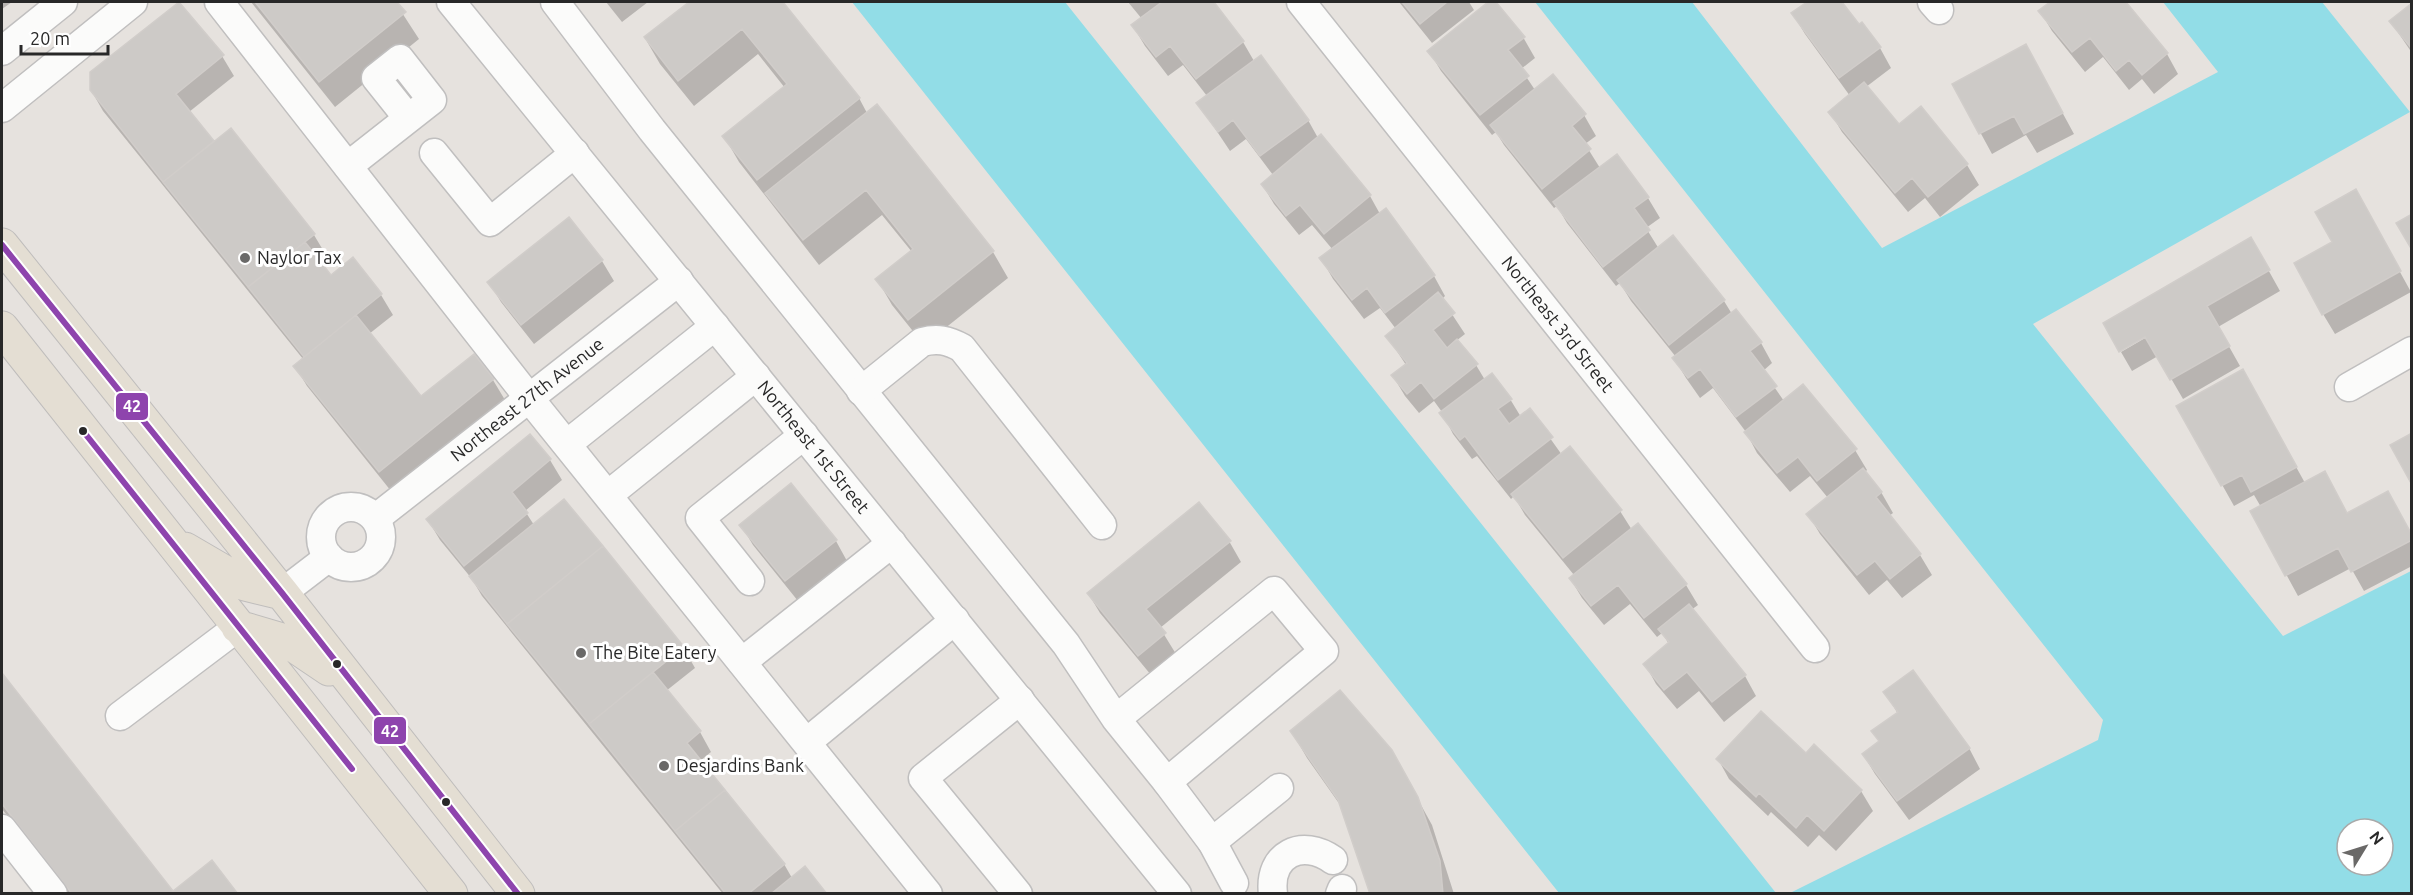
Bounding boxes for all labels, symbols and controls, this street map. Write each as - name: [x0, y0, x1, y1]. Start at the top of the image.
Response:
- scale bar: [21, 18, 108, 56]
- text: 20 m: [30, 28, 70, 48]
- place label: Naylor Tax: [257, 247, 342, 267]
- marker: Naylor Tax: [238, 251, 252, 265]
- street label: Northeast 3rd Street: [1498, 252, 1618, 396]
- street label: Northeast 27th Avenue: [446, 333, 607, 465]
- street label: Northeast 1st Street: [754, 376, 874, 517]
- line badge: 42: [115, 392, 149, 421]
- text: 42: [123, 397, 141, 415]
- unlabelled marker: [77, 425, 89, 437]
- place label: The Bite Eatery: [593, 642, 717, 662]
- marker: The Bite Eatery: [574, 646, 588, 660]
- unlabelled marker: [331, 658, 343, 670]
- line badge: 42: [373, 716, 407, 745]
- text: 42: [381, 722, 399, 740]
- place label: Desjardins Bank: [676, 755, 804, 775]
- marker: Desjardins Bank: [657, 759, 671, 773]
- unlabelled marker: [440, 796, 452, 808]
- north arrow: [2335, 817, 2395, 877]
- text: N: [2366, 828, 2388, 848]

